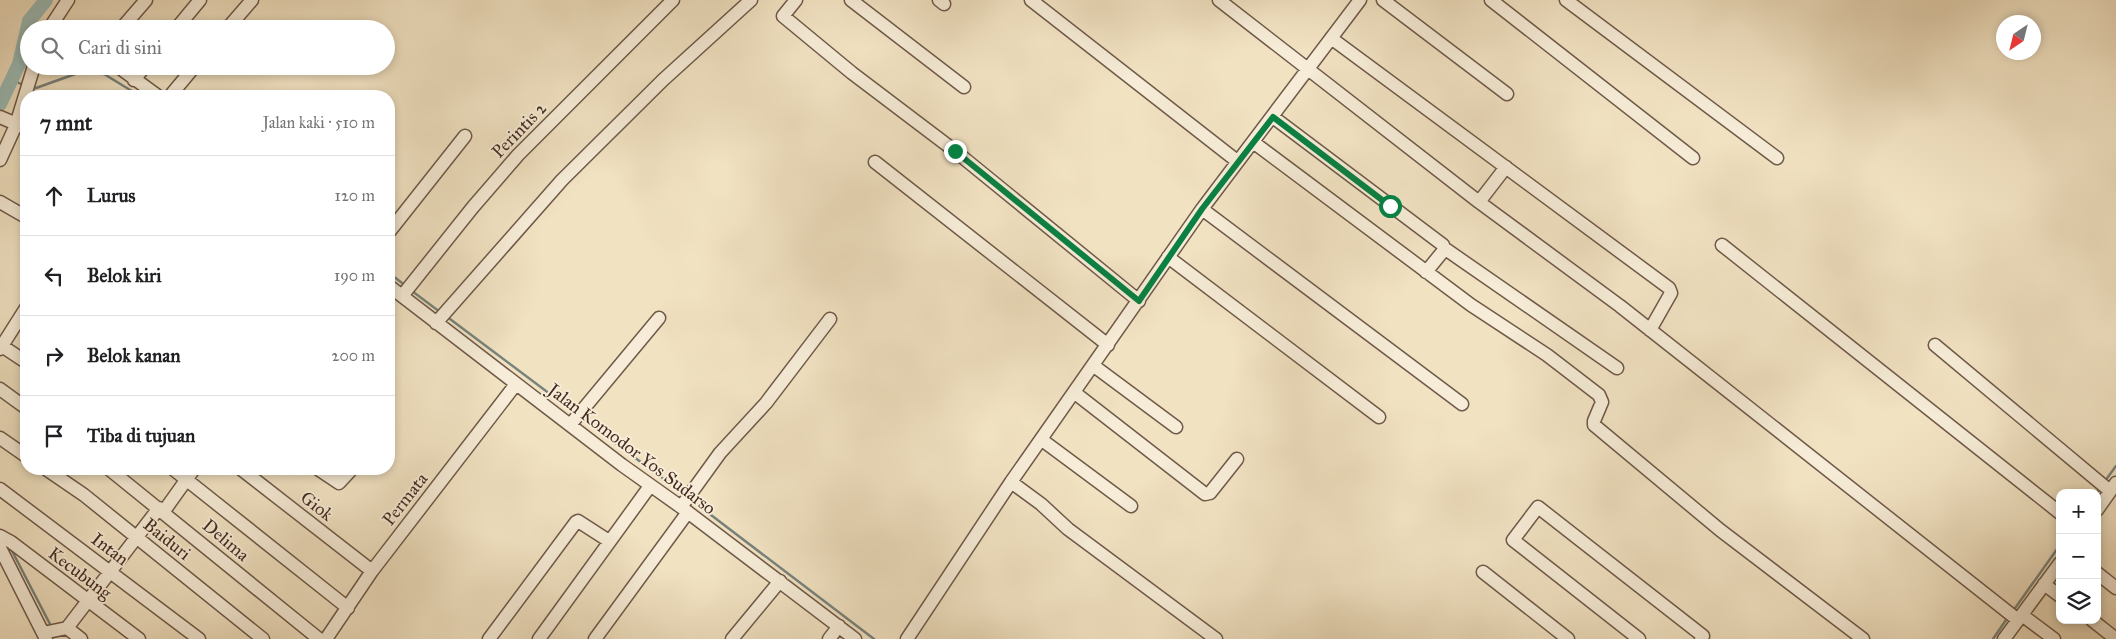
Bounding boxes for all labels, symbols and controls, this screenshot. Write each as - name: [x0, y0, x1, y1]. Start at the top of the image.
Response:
- north arrow: [1996, 15, 2041, 60]
- search box: [20, 20, 395, 75]
- icon: search: [38, 34, 66, 62]
- text: Cari di sini: [78, 36, 162, 59]
- street label: Perintis 2: [487, 97, 551, 163]
- text: 7 mnt: [40, 110, 92, 136]
- text: Jalan kaki · 510 m: [263, 113, 375, 132]
- route end: [944, 140, 967, 163]
- icon: ahead: [40, 182, 68, 210]
- text: Lurus: [87, 184, 135, 207]
- text: 120 m: [335, 186, 375, 205]
- route start: [1379, 195, 1402, 218]
- icon: left: [40, 262, 68, 290]
- text: Belok kiri: [87, 264, 161, 287]
- text: 190 m: [334, 266, 375, 285]
- icon: right: [40, 342, 68, 370]
- text: Belok kanan: [87, 344, 181, 367]
- text: 200 m: [332, 346, 375, 365]
- street label: Jalan Komodor Yos Sudarso: [542, 378, 720, 520]
- icon: arrive: [40, 422, 68, 450]
- text: Tiba di tujuan: [87, 424, 195, 447]
- street label: Permata: [378, 468, 433, 530]
- street label: Giok: [296, 486, 338, 526]
- map controls: [2056, 489, 2101, 624]
- button: +: [2056, 489, 2101, 534]
- street label: Baiduri: [139, 513, 195, 565]
- street label: Delima: [198, 514, 254, 566]
- street label: Intan: [87, 528, 133, 570]
- button: −: [2056, 534, 2101, 579]
- street label: Kecubung: [43, 542, 117, 605]
- button: layers: [2056, 579, 2101, 624]

